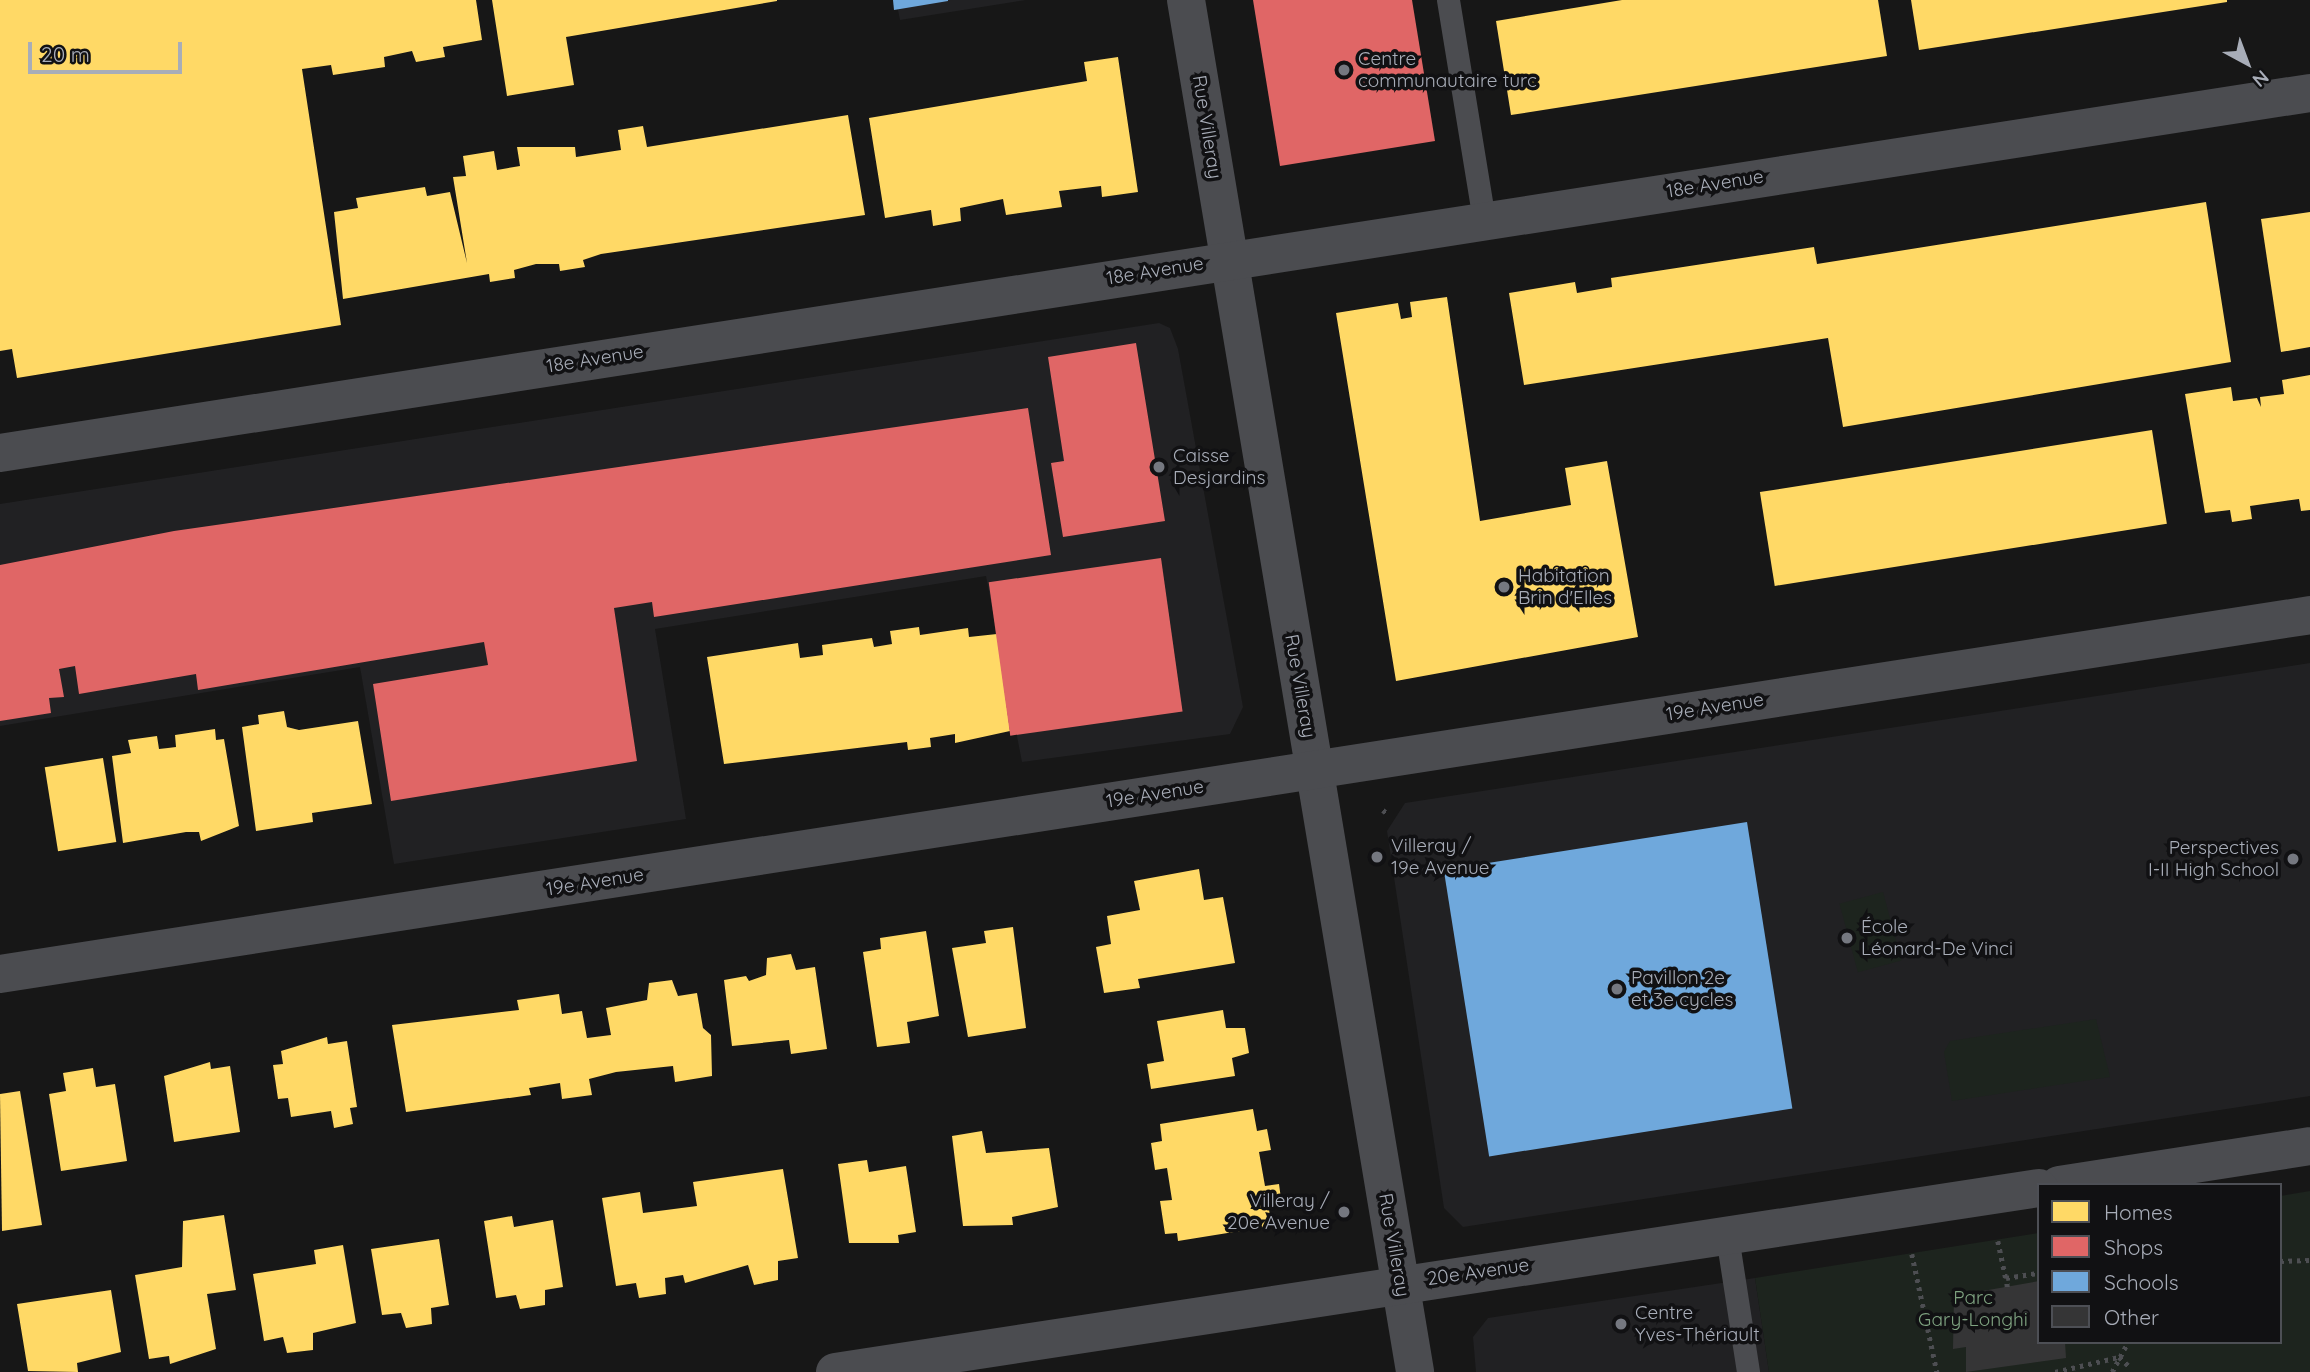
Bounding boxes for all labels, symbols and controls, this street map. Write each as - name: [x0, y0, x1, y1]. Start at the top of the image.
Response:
- scale bar: [32, 28, 186, 72]
- north arrow: [2212, 28, 2282, 98]
- text: 20 m: [41, 41, 90, 67]
- place label: Centre communautaire turc: [1358, 48, 1537, 92]
- marker: Centre communautaire turc: [1336, 62, 1352, 78]
- text: N: [2248, 65, 2274, 92]
- street label: Rue Villeray: [1188, 74, 1226, 180]
- street label: 18e Avenue: [1665, 165, 1765, 203]
- street label: 18e Avenue: [1105, 252, 1205, 290]
- street label: 18e Avenue: [545, 340, 645, 378]
- place label: Caisse Desjardins: [1173, 445, 1265, 489]
- marker: Caisse Desjardins: [1151, 459, 1167, 475]
- place label: Habitation Brin d'Elles: [1518, 565, 1612, 609]
- marker: Habitation Brin d'Elles: [1496, 579, 1512, 595]
- street label: Rue Villeray: [1280, 632, 1320, 740]
- street label: 19e Avenue: [1665, 688, 1765, 726]
- street label: 19e Avenue: [1105, 775, 1205, 813]
- place label: Villeray / 19e Avenue: [1391, 835, 1490, 879]
- place label: Perspectives I-II High School: [2148, 837, 2279, 881]
- marker: Villeray / 19e Avenue: [1369, 849, 1385, 865]
- marker: Perspectives I-II High School: [2285, 851, 2301, 867]
- street label: 19e Avenue: [545, 863, 645, 901]
- place label: École Léonard-De Vinci: [1861, 916, 2013, 960]
- marker: École Léonard-De Vinci: [1839, 930, 1855, 946]
- place label: Pavillon 2e et 3e cycles: [1631, 967, 1733, 1011]
- marker: Pavillon 2e et 3e cycles: [1609, 981, 1625, 997]
- legend: [2037, 1183, 2282, 1344]
- place label: Villeray / 20e Avenue: [1227, 1190, 1330, 1234]
- street label: Rue Villeray: [1374, 1191, 1414, 1299]
- text: Homes: [2104, 1199, 2173, 1225]
- marker: Villeray / 20e Avenue: [1336, 1204, 1352, 1220]
- text: Shops: [2104, 1234, 2163, 1260]
- street label: 20e Avenue: [1425, 1254, 1531, 1290]
- text: Schools: [2104, 1269, 2179, 1295]
- park label: Parc Gary-Longhi: [1918, 1287, 2028, 1331]
- place label: Centre Yves-Thériault: [1635, 1302, 1760, 1346]
- text: Other: [2104, 1304, 2159, 1330]
- marker: Centre Yves-Thériault: [1613, 1316, 1629, 1332]

